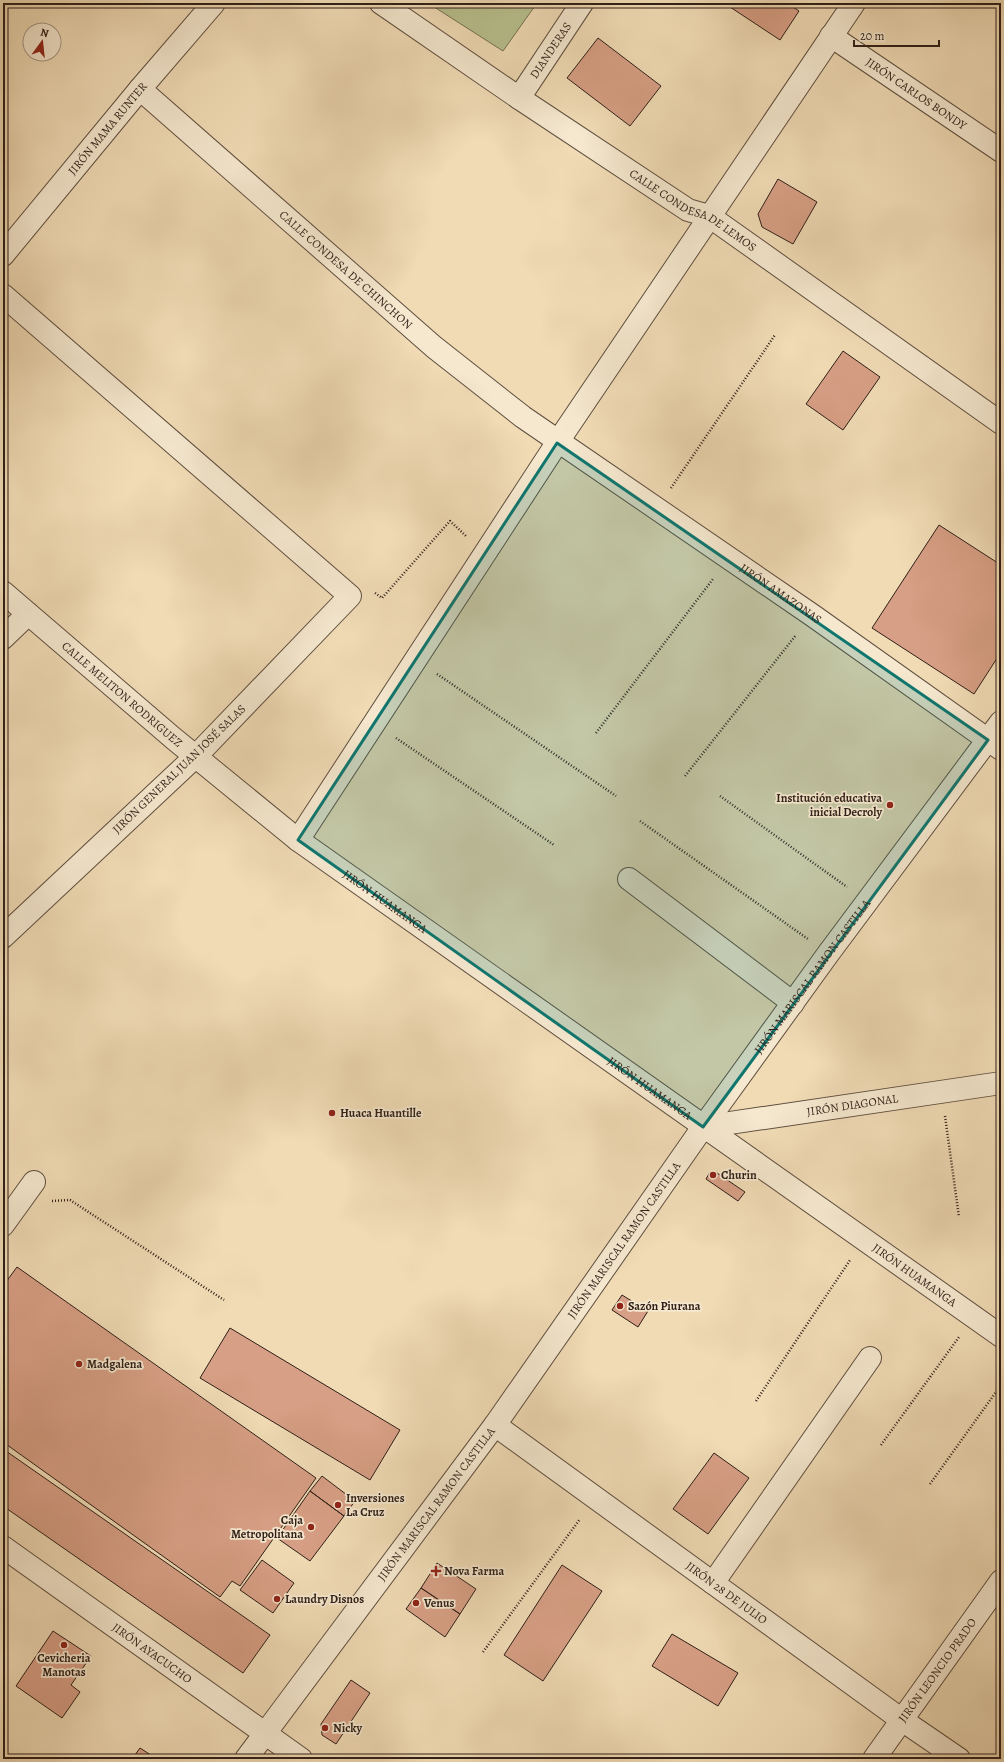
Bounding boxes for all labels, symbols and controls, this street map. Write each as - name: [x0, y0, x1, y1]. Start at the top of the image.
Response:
- street label: DIANDERAS: [526, 19, 575, 82]
- north arrow: [22, 22, 62, 62]
- scale bar: [854, 22, 939, 48]
- text: N: [39, 25, 50, 41]
- text: 20 m: [860, 28, 884, 44]
- street label: JIRÓN CARLOS BONDY: [863, 54, 970, 134]
- street label: JIRÓN MAMA RUNTER: [64, 78, 151, 178]
- street label: CALLE CONDESA DE LEMOS: [626, 165, 760, 255]
- street label: CALLE CONDESA DE CHINCHON: [276, 207, 416, 333]
- street label: JIRÓN AMAZONAS: [737, 560, 825, 627]
- street label: CALLE MELITON RODRIGUEZ: [58, 638, 186, 751]
- street label: JIRÓN GENERAL JUAN JOSÉ SALAS: [109, 701, 249, 837]
- place label: Institución educativa inicial Decroly: [776, 790, 882, 820]
- marker: Institución educativa inicial Decroly: [885, 800, 895, 810]
- street label: JIRÓN HUAMANGA: [340, 866, 431, 937]
- street label: JIRÓN MARISCAL RAMON CASTILLA: [750, 895, 875, 1057]
- street label: JIRÓN HUAMANGA: [604, 1053, 696, 1124]
- street label: JIRÓN DIAGONAL: [806, 1090, 900, 1120]
- place label: Huaca Huantille: [340, 1105, 422, 1121]
- marker: Huaca Huantille: [327, 1108, 337, 1118]
- street label: JIRÓN MARISCAL RAMON CASTILLA: [564, 1158, 685, 1322]
- place label: Churin: [721, 1167, 757, 1183]
- marker: Churin: [708, 1170, 718, 1180]
- street label: JIRÓN HUAMANGA: [869, 1240, 961, 1311]
- place label: Sazón Piurana: [628, 1298, 701, 1314]
- marker: Sazón Piurana: [615, 1301, 625, 1311]
- place label: Madgalena: [87, 1356, 142, 1372]
- marker: Madgalena: [74, 1359, 84, 1369]
- street label: JIRÓN MARISCAL RAMON CASTILLA: [374, 1423, 499, 1584]
- place label: Inversiones La Cruz: [346, 1490, 405, 1520]
- marker: Inversiones La Cruz: [333, 1500, 343, 1510]
- place label: Caja Metropolitana: [231, 1512, 303, 1542]
- marker: Caja Metropolitana: [306, 1522, 316, 1532]
- street label: JIRÓN 28 DE JULIO: [683, 1558, 771, 1628]
- place label: Nova Farma: [444, 1563, 505, 1579]
- marker: Nova Farma: [431, 1566, 441, 1576]
- place label: Laundry Disnos: [285, 1591, 364, 1607]
- marker: Laundry Disnos: [272, 1594, 282, 1604]
- place label: Venus: [423, 1595, 455, 1611]
- marker: Venus: [411, 1598, 421, 1608]
- street label: JIRÓN LEONCIO PRADO: [895, 1615, 980, 1726]
- street label: JIRÓN AYACUCHO: [109, 1619, 195, 1687]
- marker: Cevicheria Manotas: [59, 1640, 69, 1650]
- place label: Cevicheria Manotas: [37, 1650, 91, 1680]
- place label: Nicky: [333, 1720, 362, 1736]
- marker: Nicky: [320, 1723, 330, 1733]

